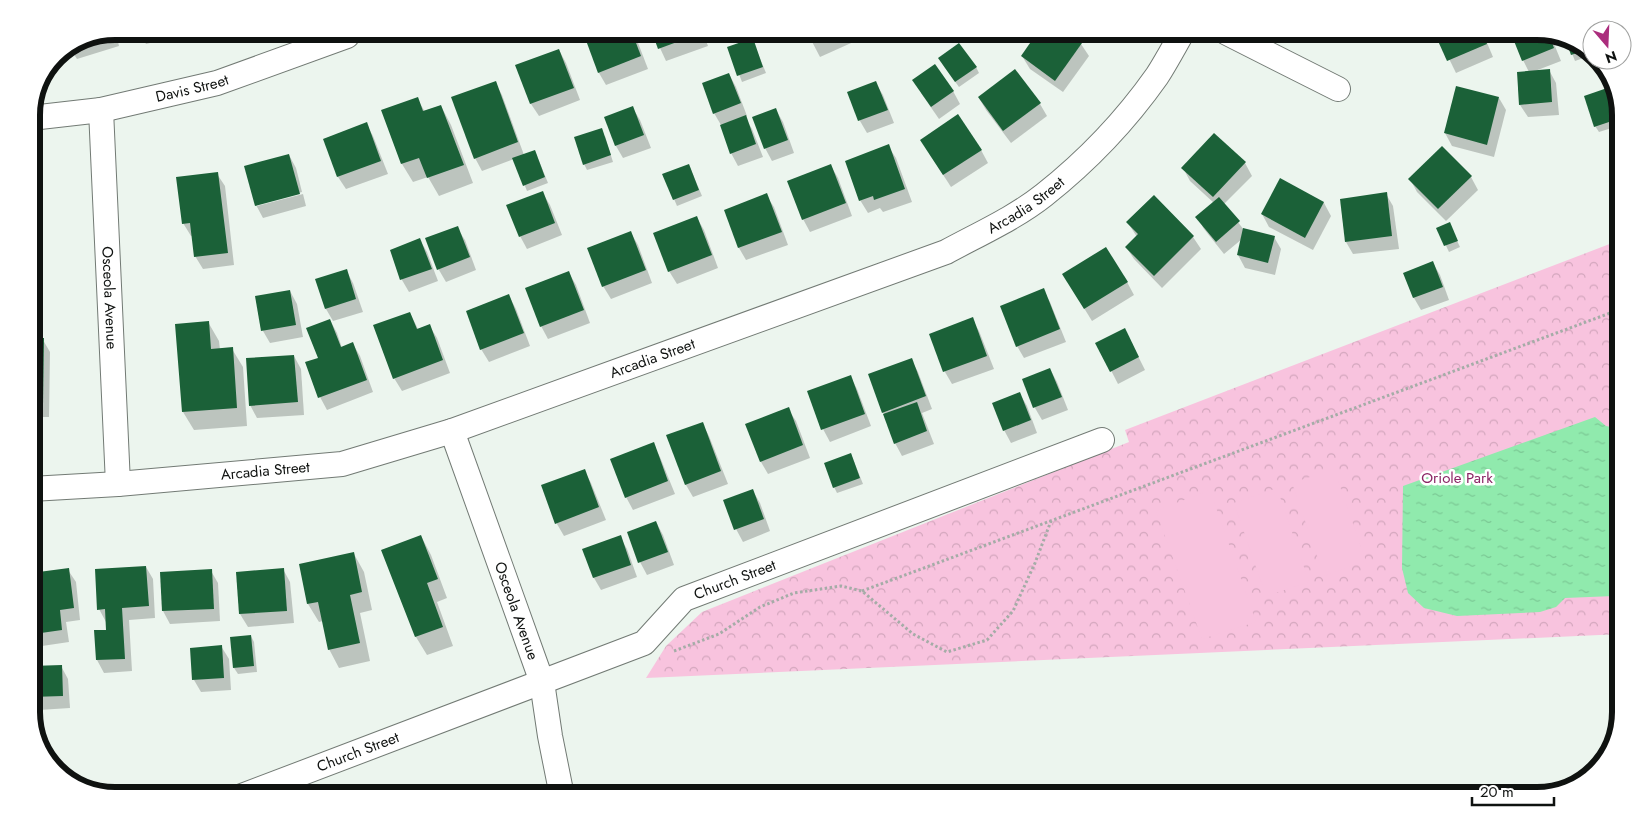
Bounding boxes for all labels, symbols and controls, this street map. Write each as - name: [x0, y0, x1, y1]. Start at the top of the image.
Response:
- north arrow: [1582, 20, 1632, 70]
- text: N: [1603, 46, 1620, 69]
- street label: Davis Street: [153, 69, 232, 108]
- street label: Arcadia Street: [983, 171, 1070, 239]
- street label: Osceola Avenue: [96, 246, 123, 350]
- street label: Arcadia Street: [607, 333, 698, 384]
- street label: Arcadia Street: [220, 456, 311, 486]
- park label: Oriole Park: [1421, 467, 1493, 489]
- street label: Church Street: [691, 554, 780, 605]
- street label: Osceola Avenue: [489, 559, 544, 663]
- street label: Church Street: [314, 726, 403, 778]
- scale bar: [1472, 774, 1554, 806]
- text: 20 m: [1480, 781, 1514, 803]

